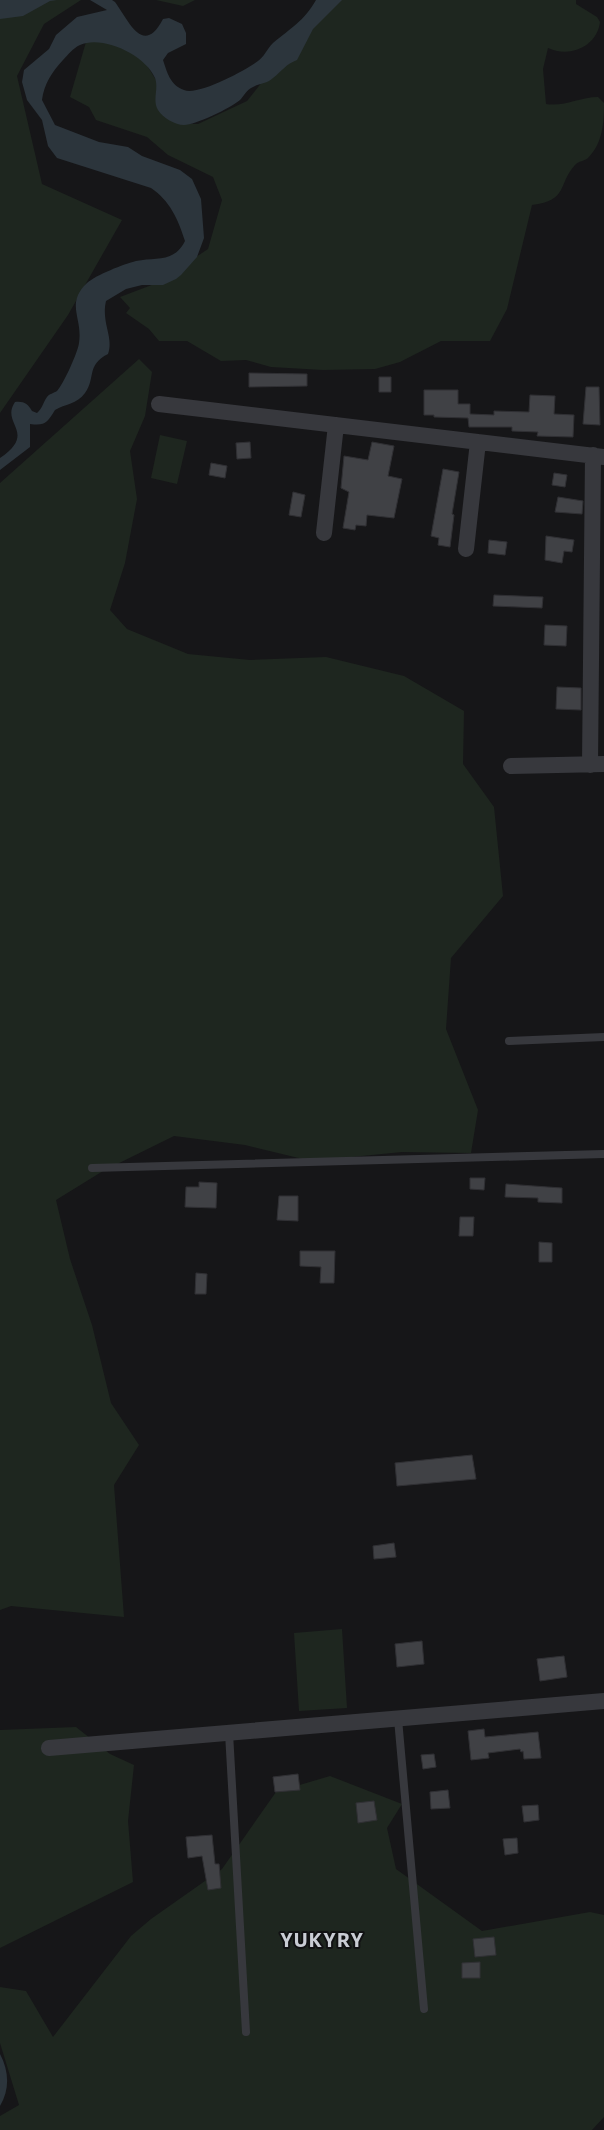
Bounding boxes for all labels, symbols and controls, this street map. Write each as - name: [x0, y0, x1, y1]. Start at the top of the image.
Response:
- district label: YUKYRY: [280, 1928, 364, 1951]

